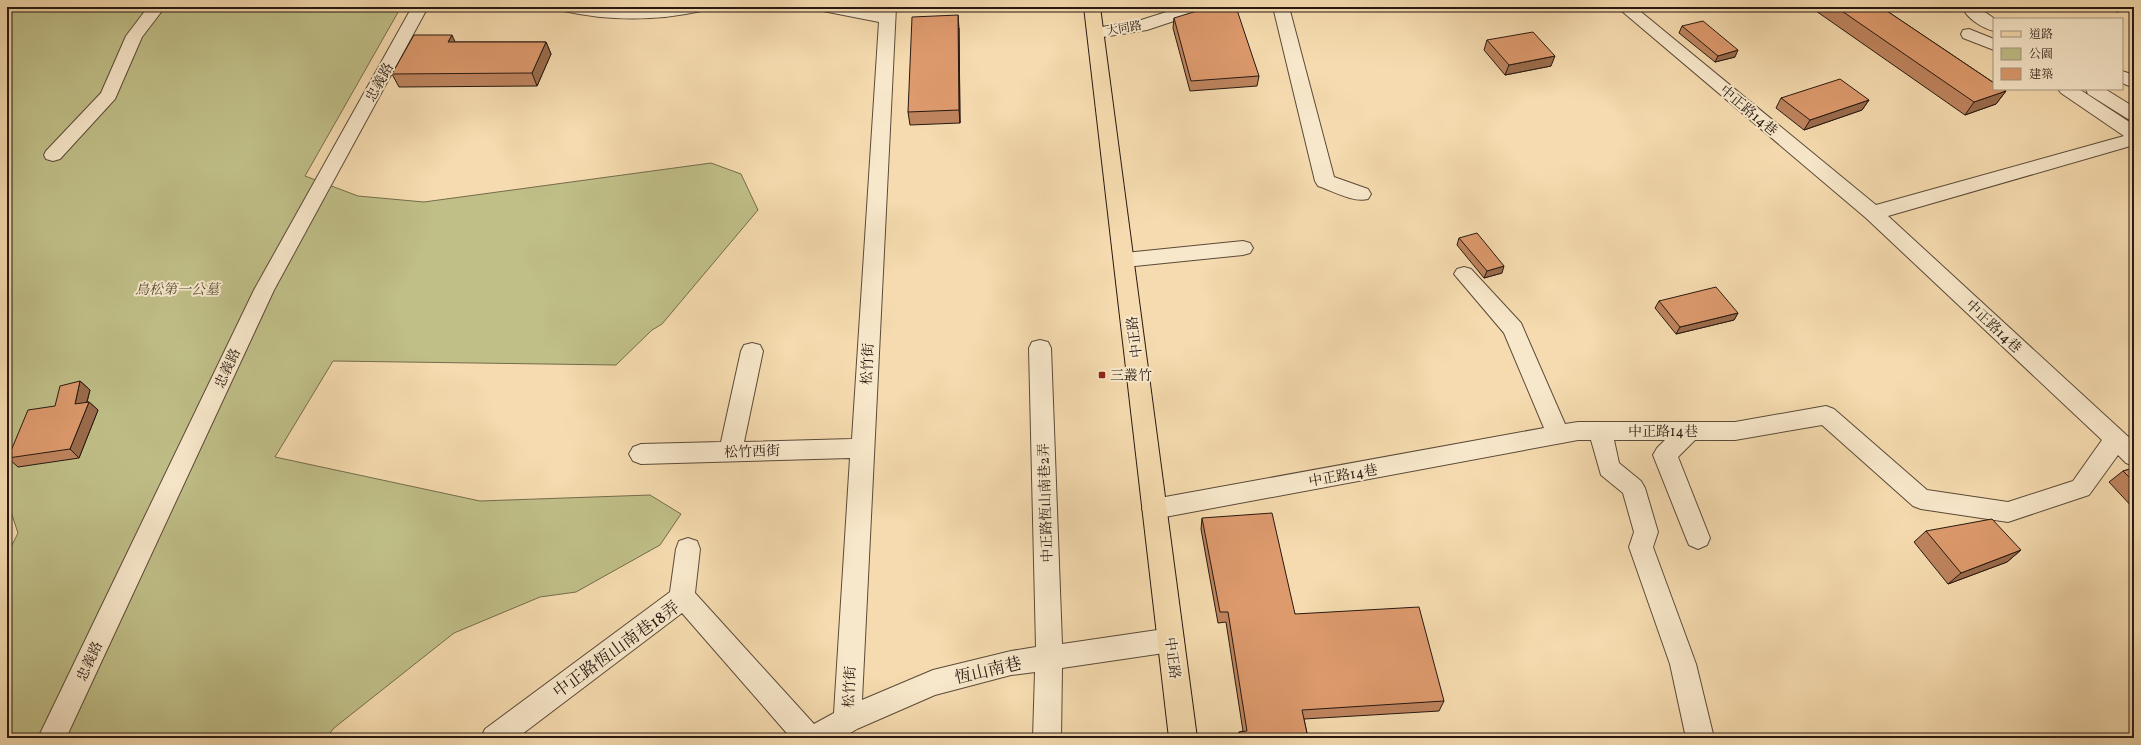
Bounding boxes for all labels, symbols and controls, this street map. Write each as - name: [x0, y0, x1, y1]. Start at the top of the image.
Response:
- street label: 大同路: [1105, 18, 1143, 40]
- legend: [1993, 18, 2123, 90]
- text: 道路: [2029, 27, 2053, 43]
- text: 公園: [2029, 47, 2053, 63]
- street label: 忠義路: [362, 60, 399, 106]
- text: 建築: [2029, 67, 2053, 83]
- street label: 中正路14巷: [1715, 81, 1781, 141]
- park label: 鳥松第一公墓: [135, 281, 221, 300]
- street label: 中正路14巷: [1961, 296, 2025, 358]
- street label: 中正路: [1124, 315, 1147, 359]
- street label: 松竹街: [858, 343, 879, 386]
- street label: 忠義路: [211, 346, 246, 392]
- place label: 三叢竹: [1110, 367, 1152, 386]
- marker: 三叢竹: [1097, 370, 1107, 380]
- street label: 中正路14巷: [1628, 423, 1698, 442]
- street label: 松竹西街: [724, 442, 780, 463]
- street label: 中正路恆山南巷2弄: [1035, 443, 1058, 563]
- street label: 中正路14巷: [1307, 461, 1379, 492]
- street label: 中正路恆山南巷18弄: [549, 596, 685, 704]
- street label: 中正路: [1160, 636, 1183, 680]
- street label: 忠義路: [73, 639, 108, 685]
- street label: 恆山南巷: [953, 653, 1024, 690]
- street label: 松竹街: [840, 666, 861, 709]

